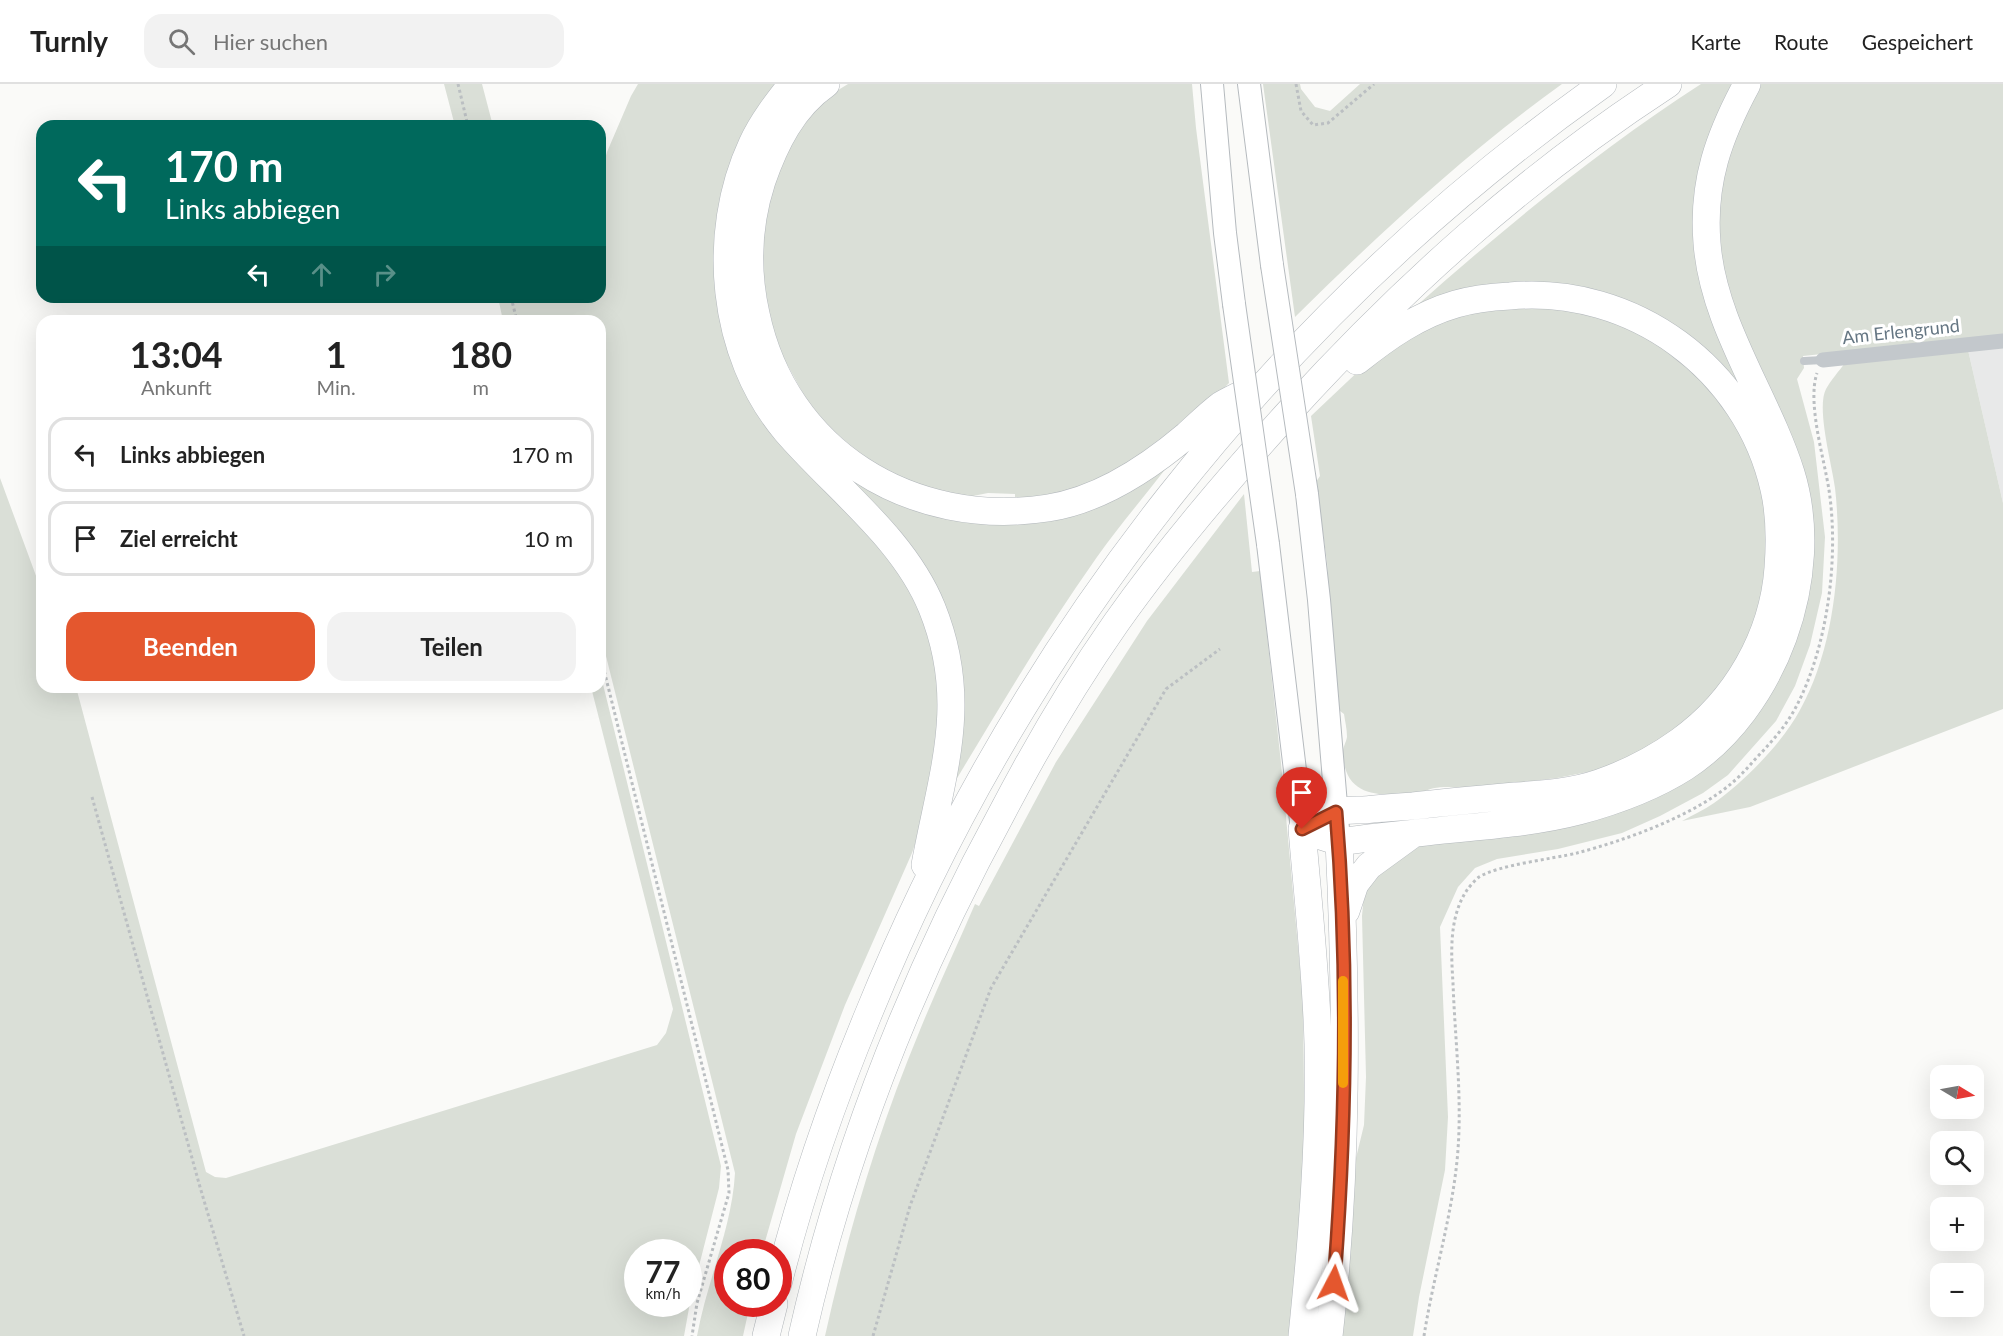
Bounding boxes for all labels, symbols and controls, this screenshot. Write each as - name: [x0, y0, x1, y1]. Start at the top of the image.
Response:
- search box: [144, 14, 564, 68]
- text: Turnly: [30, 24, 108, 58]
- icon: search: [165, 25, 198, 58]
- text: Hier suchen: [213, 28, 328, 55]
- text: Karte: [1691, 29, 1741, 54]
- text: Route: [1774, 29, 1829, 54]
- text: Gespeichert: [1862, 29, 1973, 54]
- text: 170 m: [165, 141, 283, 191]
- icon: left: [66, 144, 144, 222]
- text: Links abbiegen: [165, 192, 340, 225]
- icon: left: [242, 258, 275, 291]
- icon: ahead: [305, 258, 338, 291]
- icon: right: [368, 258, 401, 291]
- street label: Am Erlengrund: [1841, 314, 1961, 348]
- text: 13:04: [130, 332, 223, 376]
- text: 1: [326, 332, 347, 376]
- text: 180: [449, 332, 512, 376]
- text: Ankunft: [141, 375, 212, 399]
- text: Min.: [317, 375, 356, 399]
- text: m: [473, 375, 489, 399]
- icon: left: [69, 438, 102, 471]
- text: Links abbiegen: [120, 441, 265, 468]
- text: 170 m: [511, 441, 573, 468]
- icon: arrive: [69, 522, 102, 555]
- text: Ziel erreicht: [120, 525, 238, 552]
- text: 10 m: [524, 525, 573, 552]
- button: Beenden: [66, 612, 315, 681]
- button: Teilen: [327, 612, 576, 681]
- pin: [1276, 767, 1327, 829]
- icon: arrive: [1285, 776, 1318, 809]
- north arrow: [1930, 1065, 1984, 1119]
- map controls: [1930, 1065, 1984, 1317]
- button: search: [1930, 1131, 1984, 1185]
- button: +: [1930, 1197, 1984, 1251]
- speed limit sign: 80: [714, 1239, 792, 1317]
- position arrow: [1302, 1251, 1366, 1315]
- text: 77: [646, 1253, 680, 1289]
- button: −: [1930, 1263, 1984, 1317]
- text: km/h: [645, 1284, 681, 1302]

